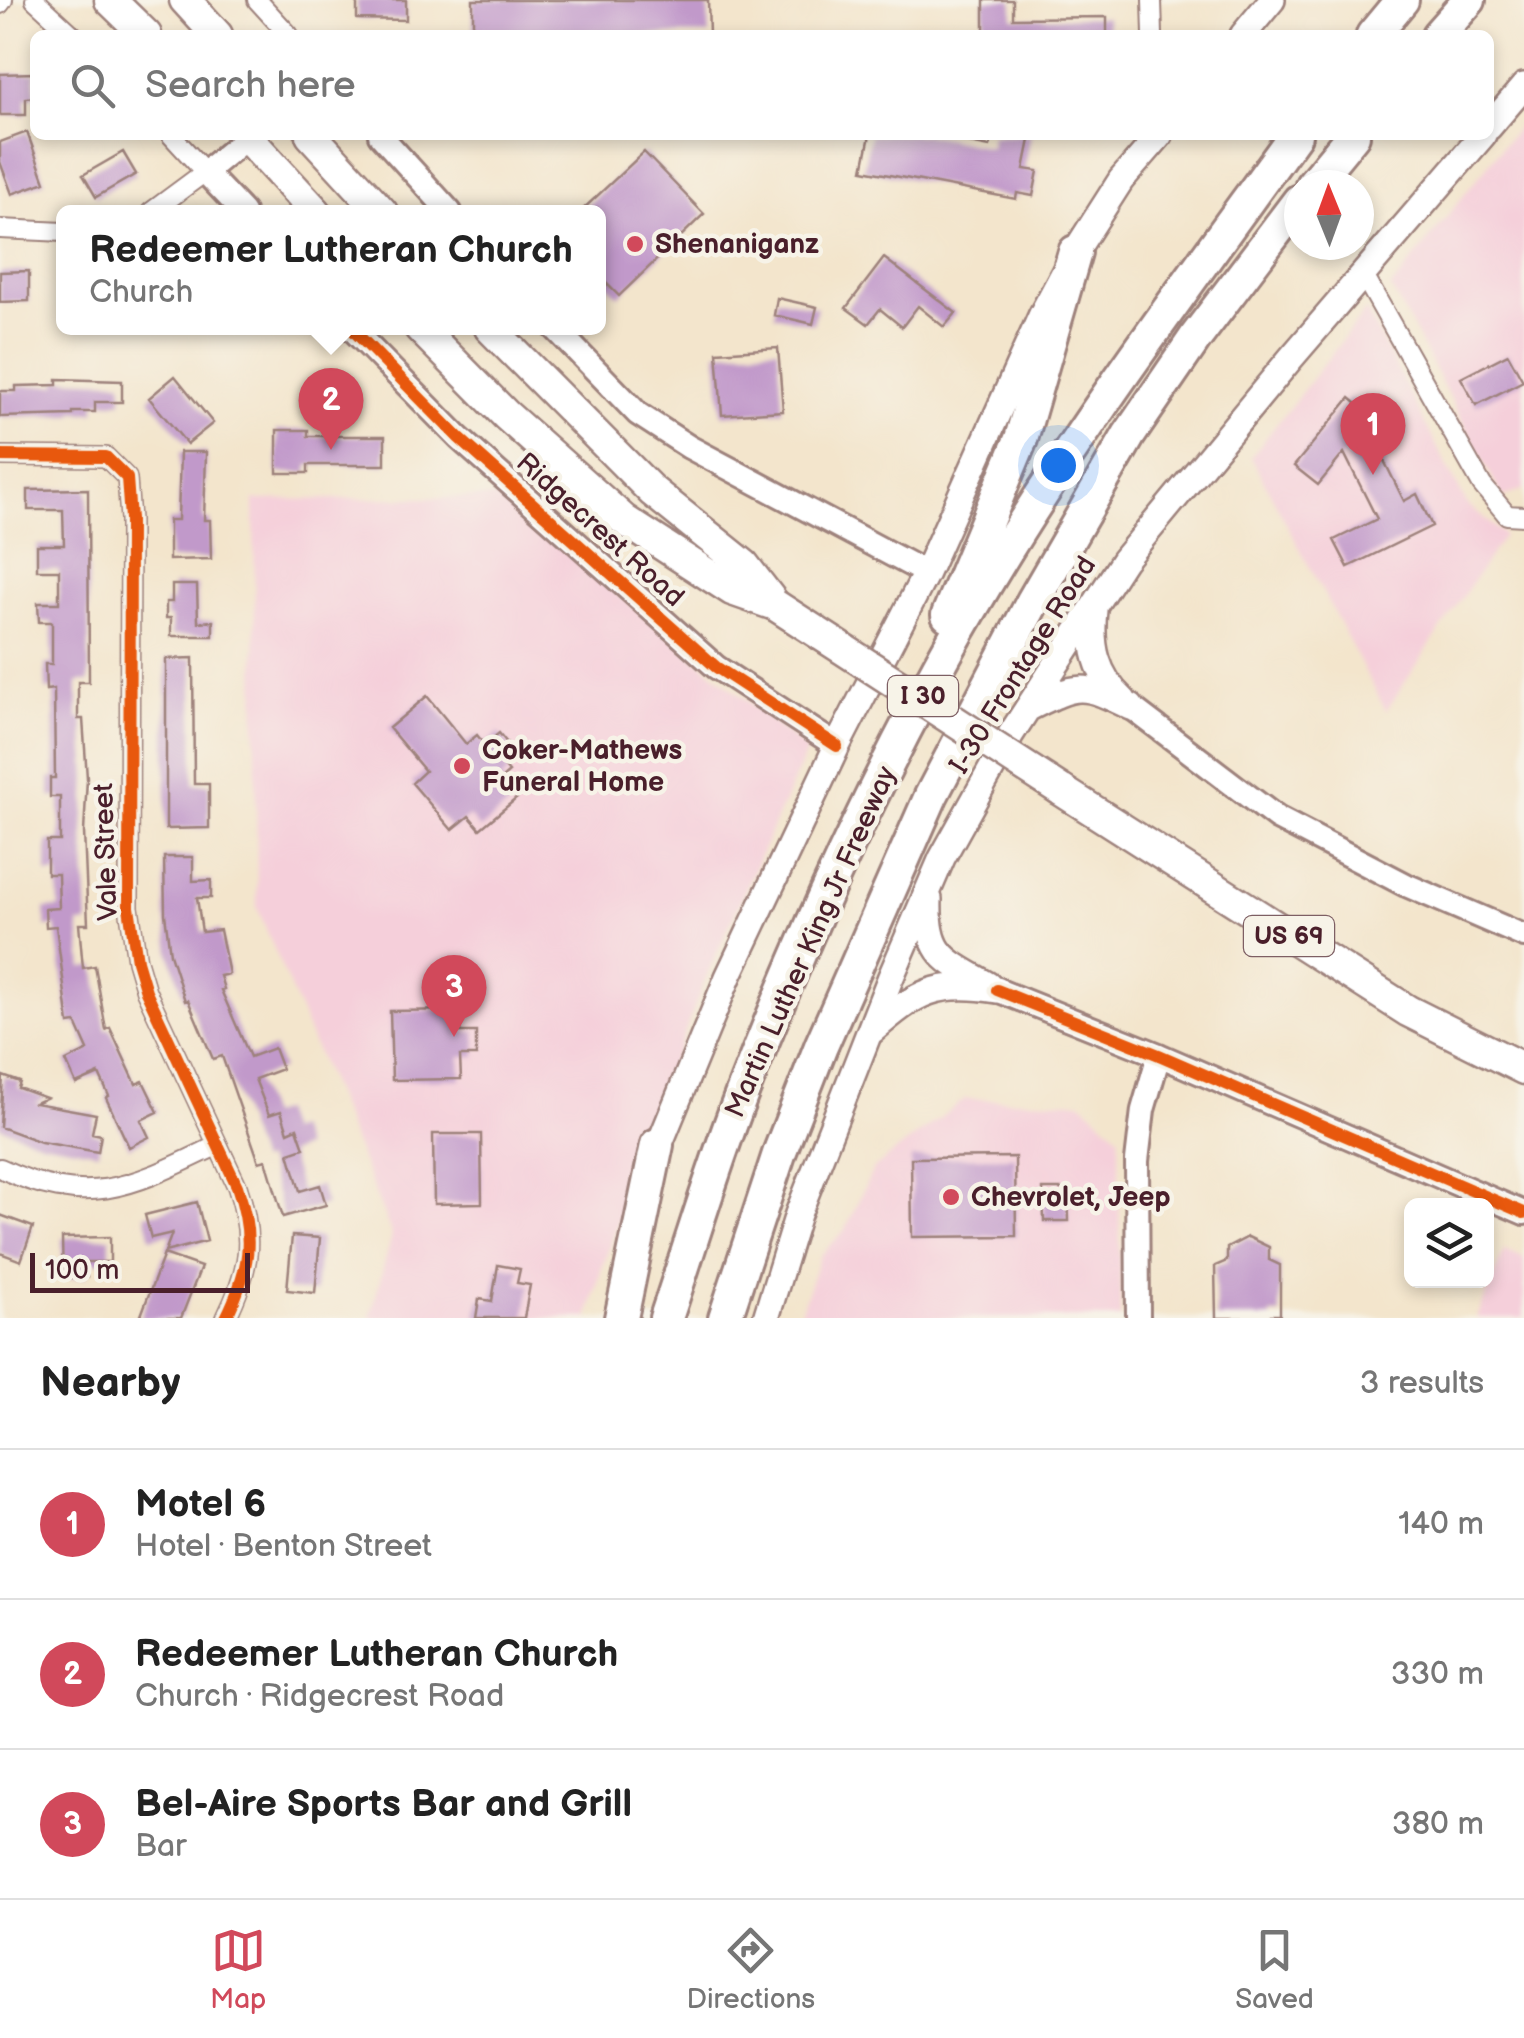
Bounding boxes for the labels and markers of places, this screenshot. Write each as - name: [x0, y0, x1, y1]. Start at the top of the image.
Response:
- place label: Shenaniganz: [655, 228, 819, 261]
- marker: Shenaniganz: [624, 233, 646, 255]
- pin: 2: [298, 368, 364, 450]
- pin: 1: [1340, 392, 1406, 475]
- place label: Coker-Mathews Funeral Home: [482, 734, 682, 799]
- marker: Coker-Mathews Funeral Home: [451, 755, 473, 777]
- pin: 3: [422, 954, 486, 1037]
- place label: Chevrolet, Jeep: [971, 1181, 1171, 1214]
- marker: Chevrolet, Jeep: [940, 1186, 962, 1208]

